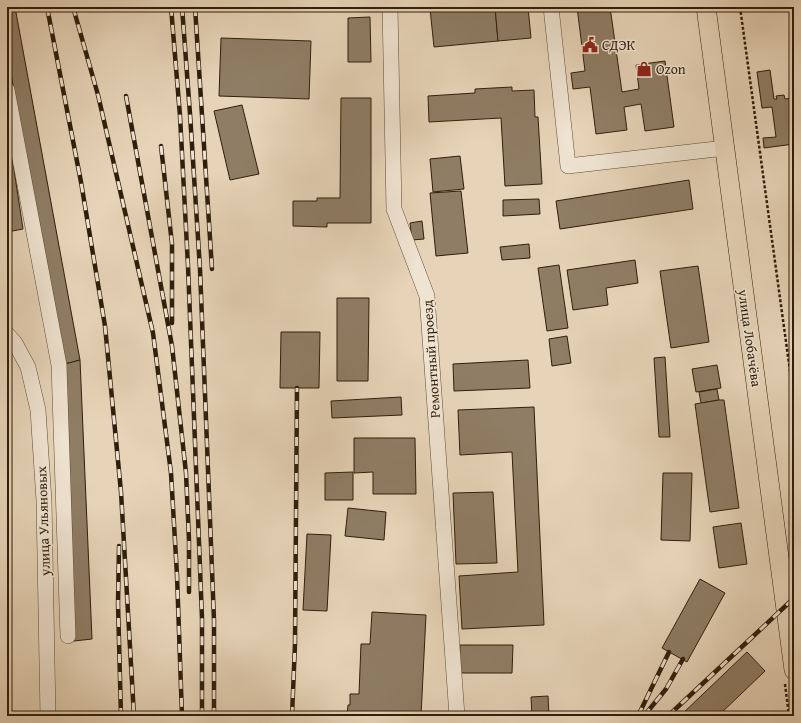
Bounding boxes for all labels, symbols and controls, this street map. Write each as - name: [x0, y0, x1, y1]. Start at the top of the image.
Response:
- place label: СДЭК: [602, 35, 636, 55]
- public building icon: СДЭК: [581, 36, 599, 54]
- place label: Ozon: [656, 59, 686, 79]
- shop icon: Ozon: [635, 60, 653, 78]
- street label: улица Лобачёва: [733, 287, 767, 388]
- street label: Ремонтный проезд: [417, 299, 445, 419]
- street label: улица Ульяновых: [31, 465, 55, 577]

